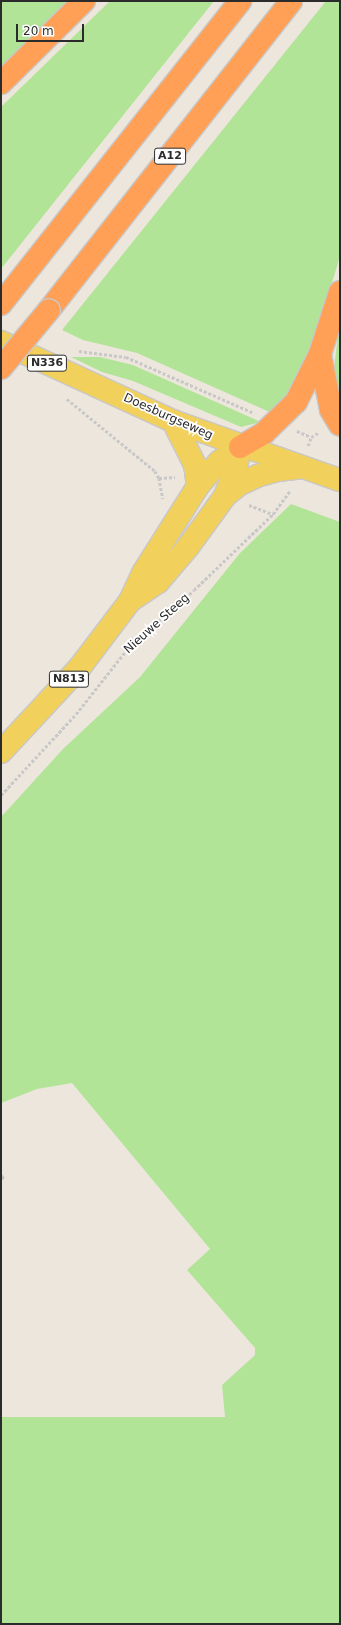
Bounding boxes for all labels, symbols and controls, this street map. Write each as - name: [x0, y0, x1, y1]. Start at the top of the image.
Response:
- scale bar: [18, 16, 86, 42]
- text: 20 m: [23, 24, 54, 38]
- road number: A12: [154, 147, 186, 165]
- road number: N336: [26, 354, 68, 372]
- street label: Doesburgseweg: [121, 391, 215, 443]
- street label: Nieuwe Steeg: [121, 591, 193, 657]
- road number: N813: [48, 670, 90, 688]

